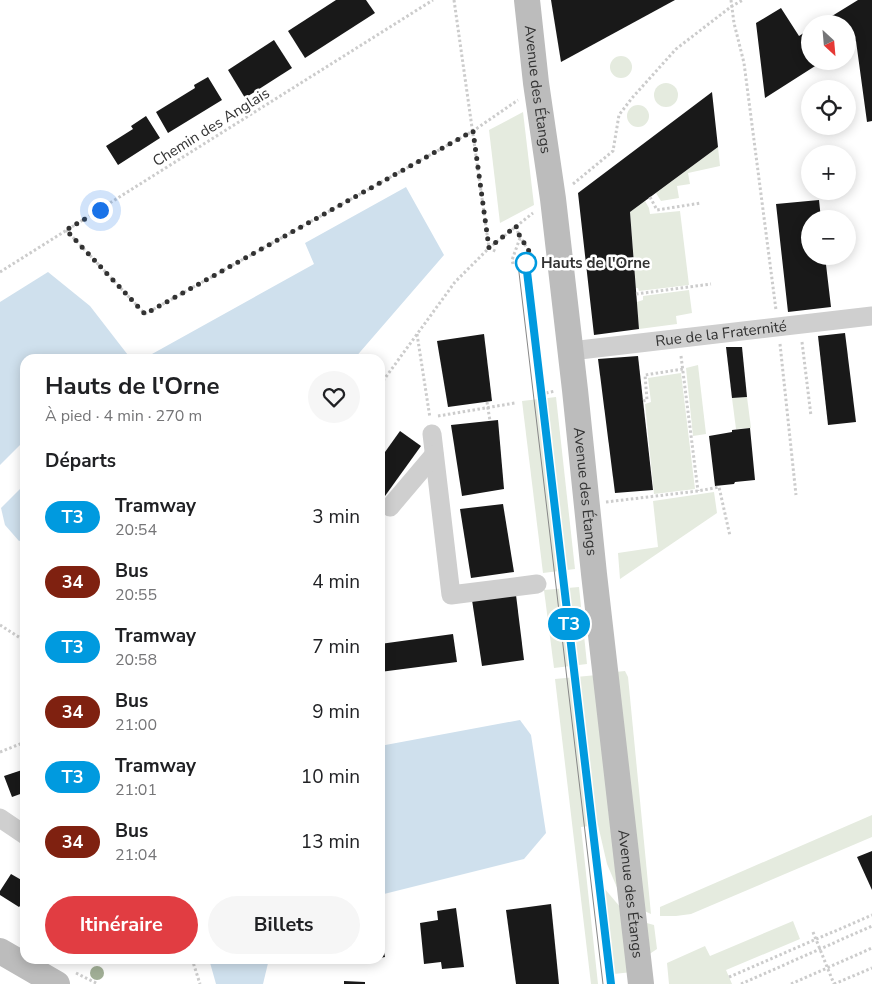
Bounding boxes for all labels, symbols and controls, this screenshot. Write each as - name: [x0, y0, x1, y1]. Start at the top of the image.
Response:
- north arrow: [801, 15, 856, 70]
- map controls: [801, 15, 856, 265]
- street label: Avenue des Étangs: [520, 24, 556, 155]
- button: locate: [801, 80, 856, 135]
- street label: Chemin des Anglais: [149, 83, 273, 171]
- button: +: [801, 145, 856, 200]
- your location: [88, 198, 113, 223]
- button: −: [801, 210, 856, 265]
- marker: Hauts de l'Orne: [515, 252, 537, 274]
- place label: Hauts de l'Orne: [541, 253, 650, 273]
- street label: Rue de la Fraternité: [654, 316, 788, 351]
- text: Hauts de l'Orne: [45, 370, 220, 402]
- button: heart: [308, 371, 360, 423]
- text: À pied · 4 min · 270 m: [45, 405, 202, 427]
- street label: Avenue des Étangs: [569, 426, 602, 557]
- text: Départs: [45, 448, 116, 474]
- text: Tramway: [115, 493, 196, 519]
- text: 3 min: [312, 504, 360, 530]
- text: T3: [62, 505, 83, 529]
- text: 20:54: [115, 519, 157, 541]
- text: Bus: [115, 558, 148, 584]
- text: 4 min: [312, 569, 360, 595]
- text: 34: [62, 570, 83, 594]
- text: 20:55: [115, 584, 157, 606]
- line badge: T3: [546, 608, 592, 640]
- text: T3: [558, 612, 580, 636]
- text: Tramway: [115, 623, 196, 649]
- text: 7 min: [312, 634, 360, 660]
- text: T3: [62, 635, 83, 659]
- text: 20:58: [115, 649, 157, 671]
- text: Bus: [115, 688, 148, 714]
- text: 9 min: [312, 699, 360, 725]
- text: 34: [62, 700, 83, 724]
- text: 21:00: [115, 714, 157, 736]
- text: Tramway: [115, 753, 196, 779]
- text: 10 min: [301, 764, 360, 790]
- text: T3: [62, 765, 83, 789]
- text: 21:01: [115, 779, 157, 801]
- text: Bus: [115, 818, 148, 844]
- text: 13 min: [301, 829, 360, 855]
- street label: Avenue des Étangs: [613, 829, 648, 959]
- text: 34: [62, 830, 83, 854]
- text: 21:04: [115, 844, 157, 866]
- button: Itinéraire: [45, 896, 198, 954]
- button: Billets: [208, 896, 360, 954]

